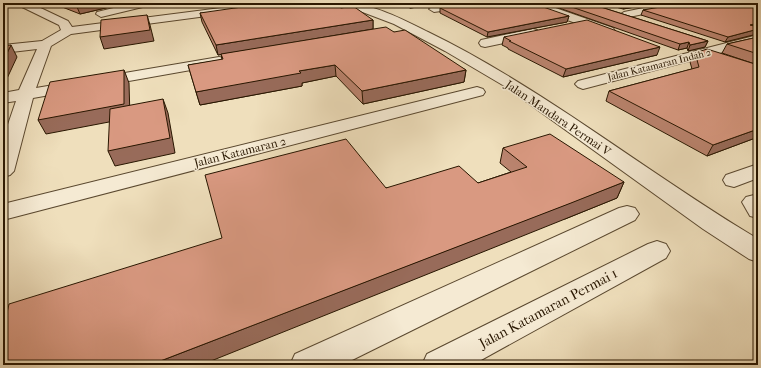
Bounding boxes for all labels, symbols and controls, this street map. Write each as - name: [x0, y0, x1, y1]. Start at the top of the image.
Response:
- street label: Jalan Katamaran Indah 2: [605, 46, 712, 84]
- street label: Jalan Mandara Permai V: [502, 77, 614, 159]
- street label: Jalan Katamaran 2: [192, 134, 287, 170]
- street label: Jalan Katamaran Permai 1: [475, 265, 620, 353]

